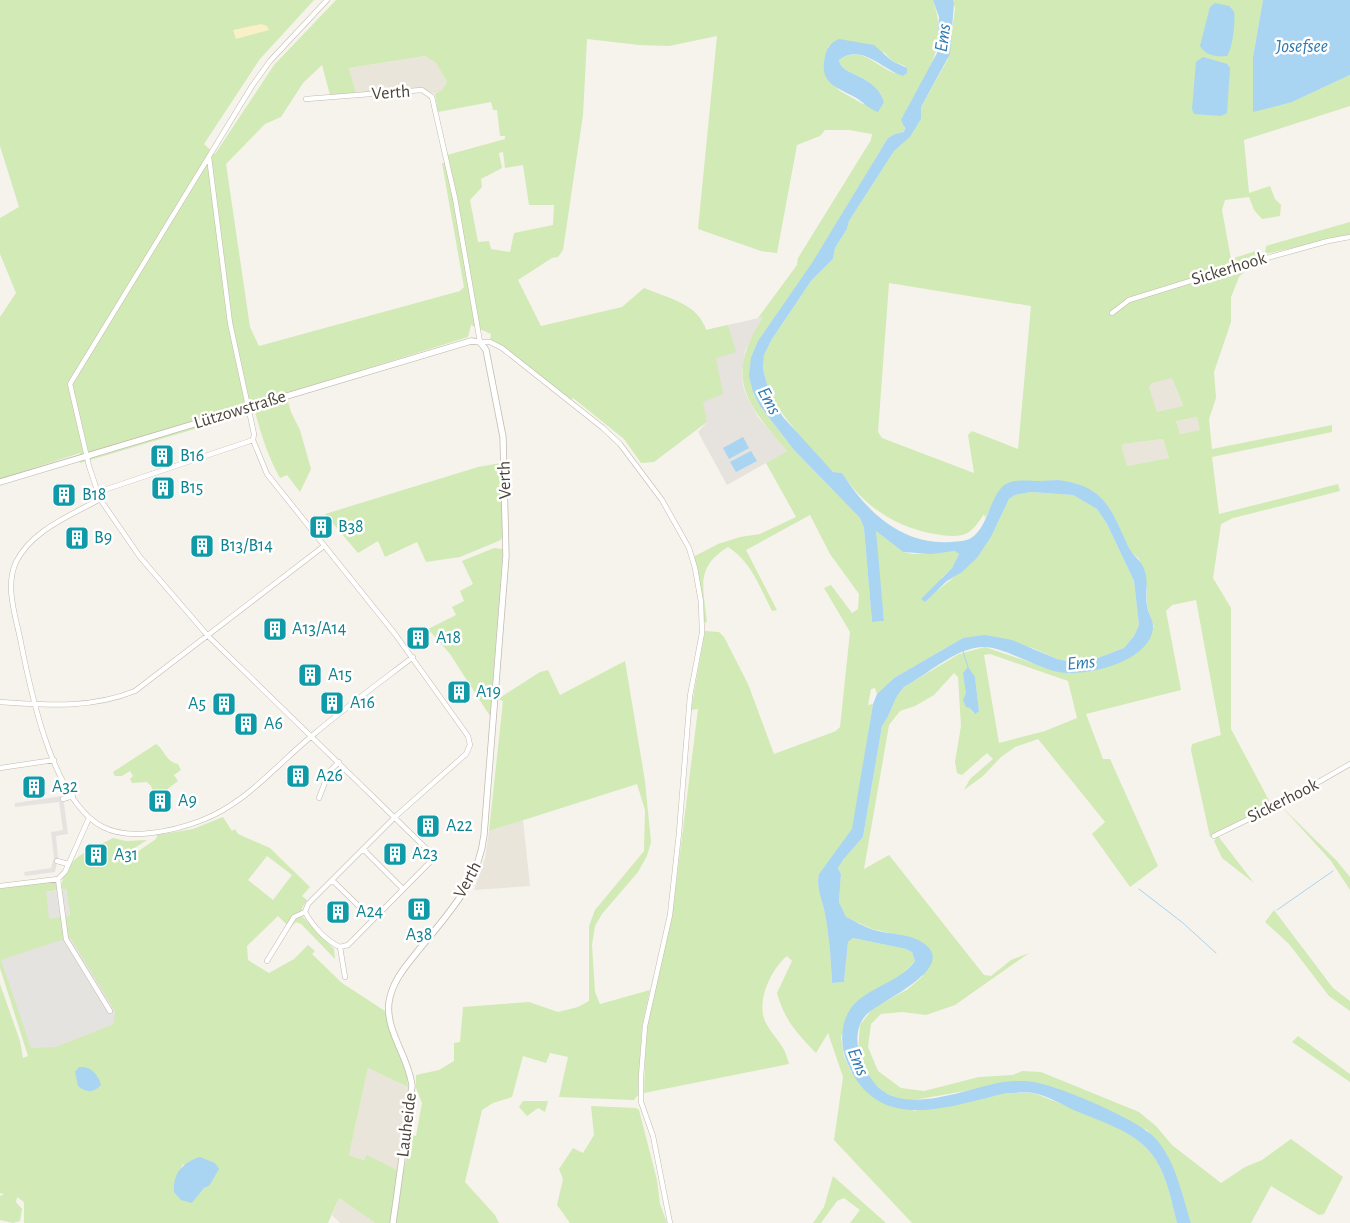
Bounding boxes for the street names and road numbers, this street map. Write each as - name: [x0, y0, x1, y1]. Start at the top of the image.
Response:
- street label: Verth: [371, 83, 411, 103]
- street label: Sickerhook: [1190, 249, 1269, 289]
- street label: Lützowstraße: [192, 388, 288, 432]
- street label: Verth: [495, 460, 515, 500]
- street label: Sickerhook: [1245, 775, 1322, 827]
- street label: Verth: [451, 859, 485, 901]
- street label: Lauheide: [394, 1092, 420, 1158]

